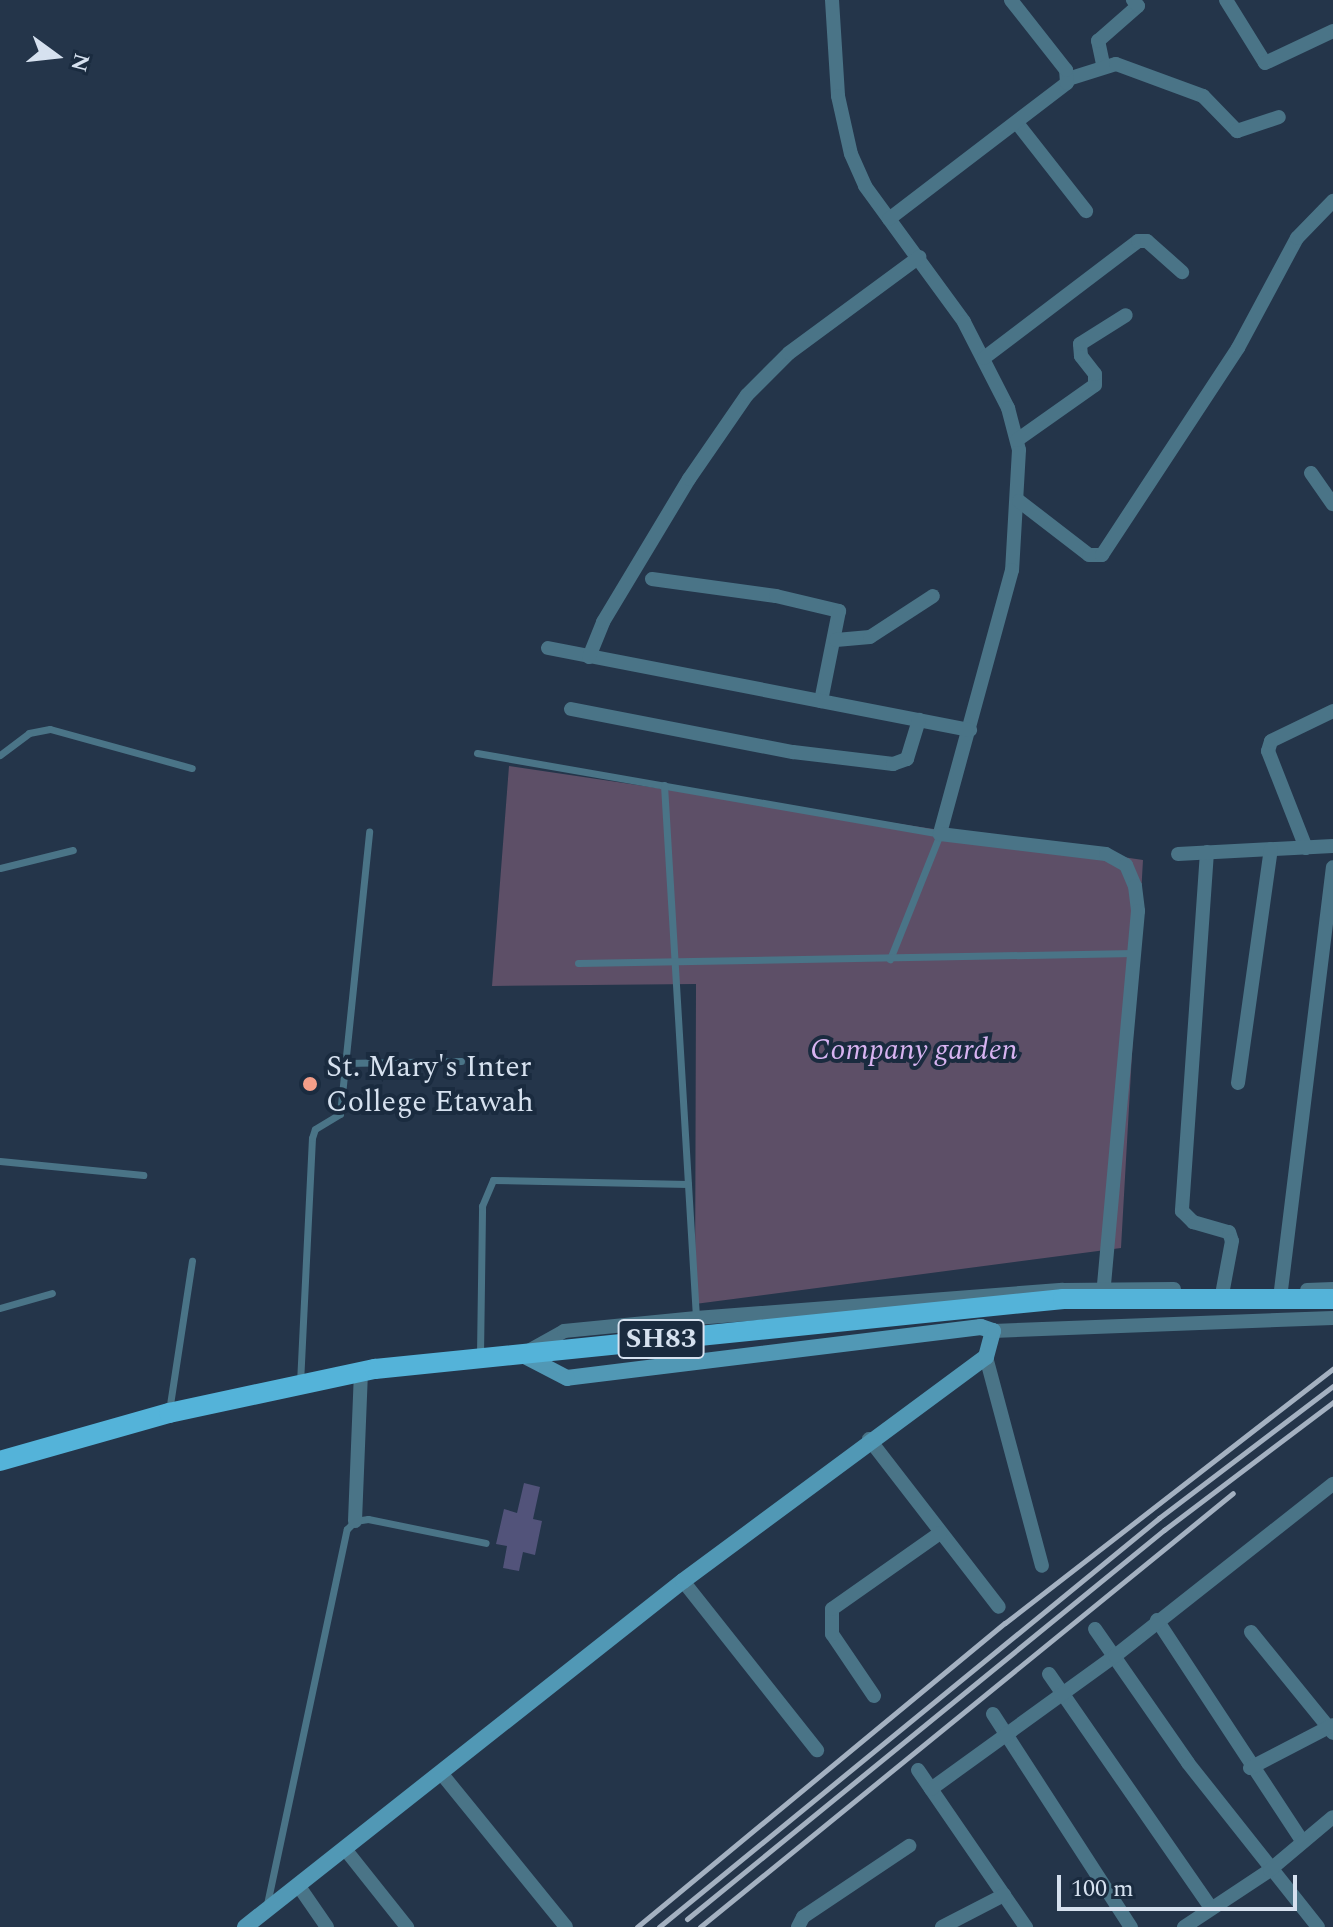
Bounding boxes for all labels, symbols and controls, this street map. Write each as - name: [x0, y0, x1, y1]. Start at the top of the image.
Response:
- north arrow: [16, 16, 96, 96]
- text: N: [61, 49, 98, 75]
- park label: Company garden: [810, 1032, 1018, 1068]
- place label: St. Mary's Inter College Etawah: [326, 1049, 534, 1120]
- marker: St. Mary's Inter College Etawah: [301, 1075, 319, 1093]
- road number: SH83: [617, 1315, 705, 1363]
- scale bar: [1061, 1859, 1301, 1909]
- text: 100 m: [1071, 1871, 1134, 1907]

